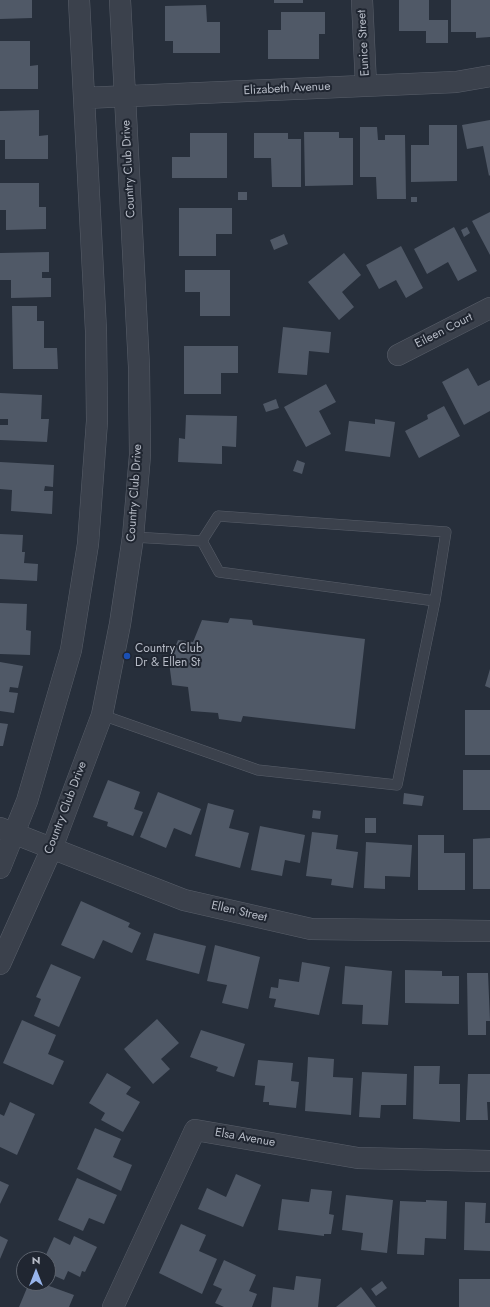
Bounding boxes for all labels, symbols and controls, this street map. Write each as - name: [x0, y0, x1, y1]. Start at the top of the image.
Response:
- street label: Eunice Street: [355, 9, 373, 77]
- street label: Elizabeth Avenue: [243, 80, 331, 98]
- street label: Country Club Drive: [119, 120, 139, 218]
- street label: Eileen Court: [413, 310, 475, 352]
- street label: Country Club Drive: [124, 444, 146, 542]
- place label: Country Club Dr & Ellen St: [135, 642, 203, 670]
- marker: Country Club Dr & Ellen St: [122, 651, 132, 661]
- street label: Country Club Drive: [42, 760, 90, 856]
- street label: Ellen Street: [210, 899, 268, 925]
- street label: Elsa Avenue: [214, 1126, 276, 1150]
- north arrow: [16, 1251, 56, 1291]
- text: N: [32, 1252, 40, 1268]

